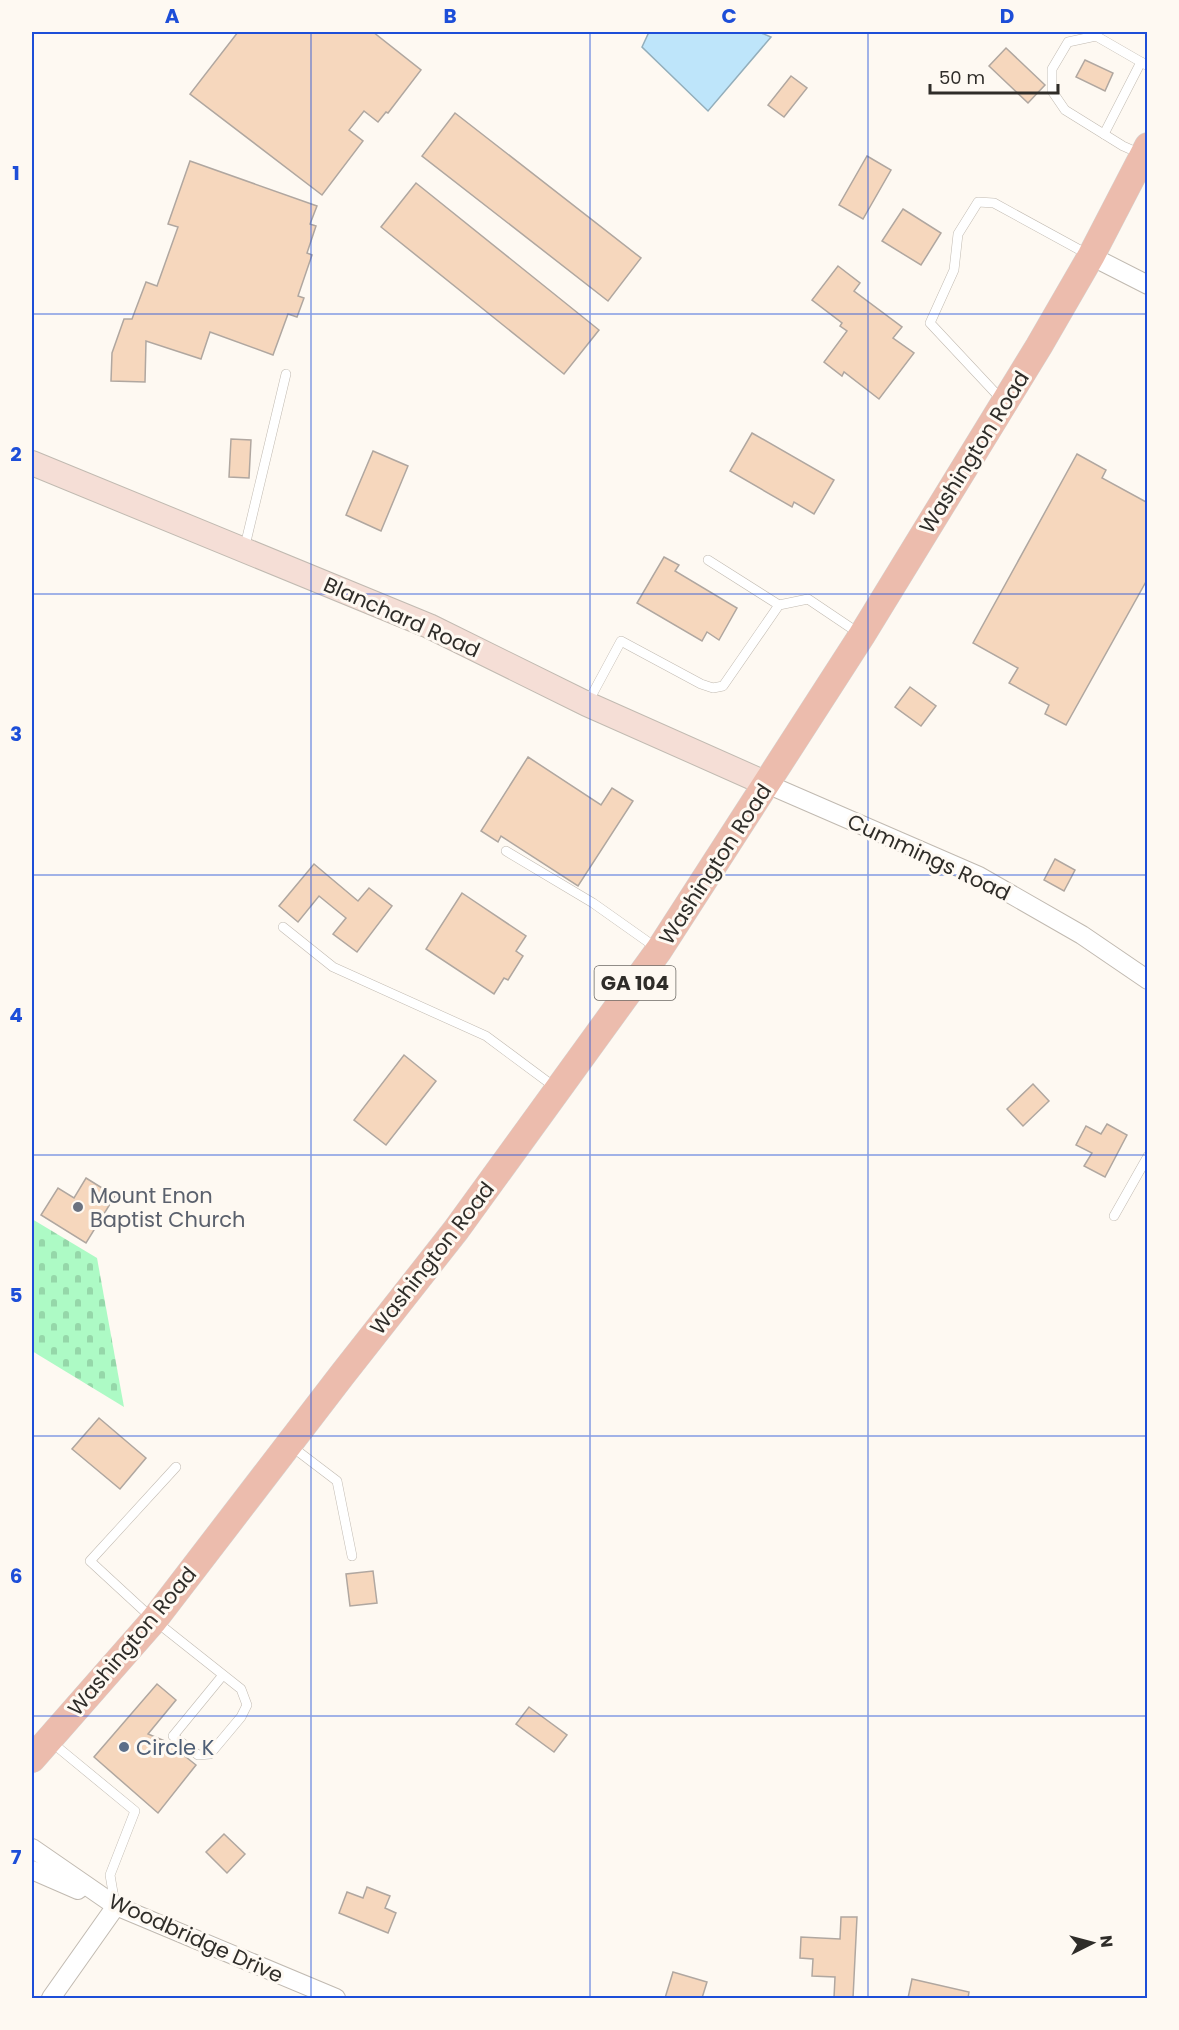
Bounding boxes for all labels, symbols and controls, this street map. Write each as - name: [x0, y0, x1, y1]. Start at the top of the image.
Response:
- text: A: [165, 2, 180, 30]
- text: B: [443, 2, 457, 30]
- text: C: [721, 2, 737, 30]
- text: D: [1000, 2, 1014, 30]
- scale bar: [930, 57, 1058, 95]
- text: 50 m: [939, 65, 985, 90]
- text: 1: [12, 159, 20, 187]
- street label: Washington Road: [912, 365, 1036, 539]
- text: 2: [10, 440, 22, 468]
- street label: Blanchard Road: [319, 570, 485, 664]
- text: 3: [10, 720, 22, 748]
- street label: Washington Road: [652, 778, 778, 950]
- street label: Cummings Road: [843, 806, 1015, 908]
- road number: GA 104: [594, 966, 676, 1000]
- text: 4: [9, 1001, 23, 1029]
- street label: Washington Road: [363, 1176, 501, 1340]
- place label: Mount Enon Baptist Church: [90, 1181, 245, 1234]
- marker: Mount Enon Baptist Church: [71, 1200, 85, 1214]
- text: 5: [10, 1281, 23, 1309]
- street label: Washington Road: [61, 1560, 203, 1722]
- text: 6: [10, 1562, 22, 1590]
- place label: Circle K: [136, 1733, 215, 1762]
- marker: Circle K: [117, 1740, 131, 1754]
- text: 7: [11, 1843, 22, 1871]
- street label: Woodbridge Drive: [104, 1886, 288, 1990]
- north arrow: [1062, 1913, 1122, 1973]
- text: N: [1094, 1934, 1118, 1949]

